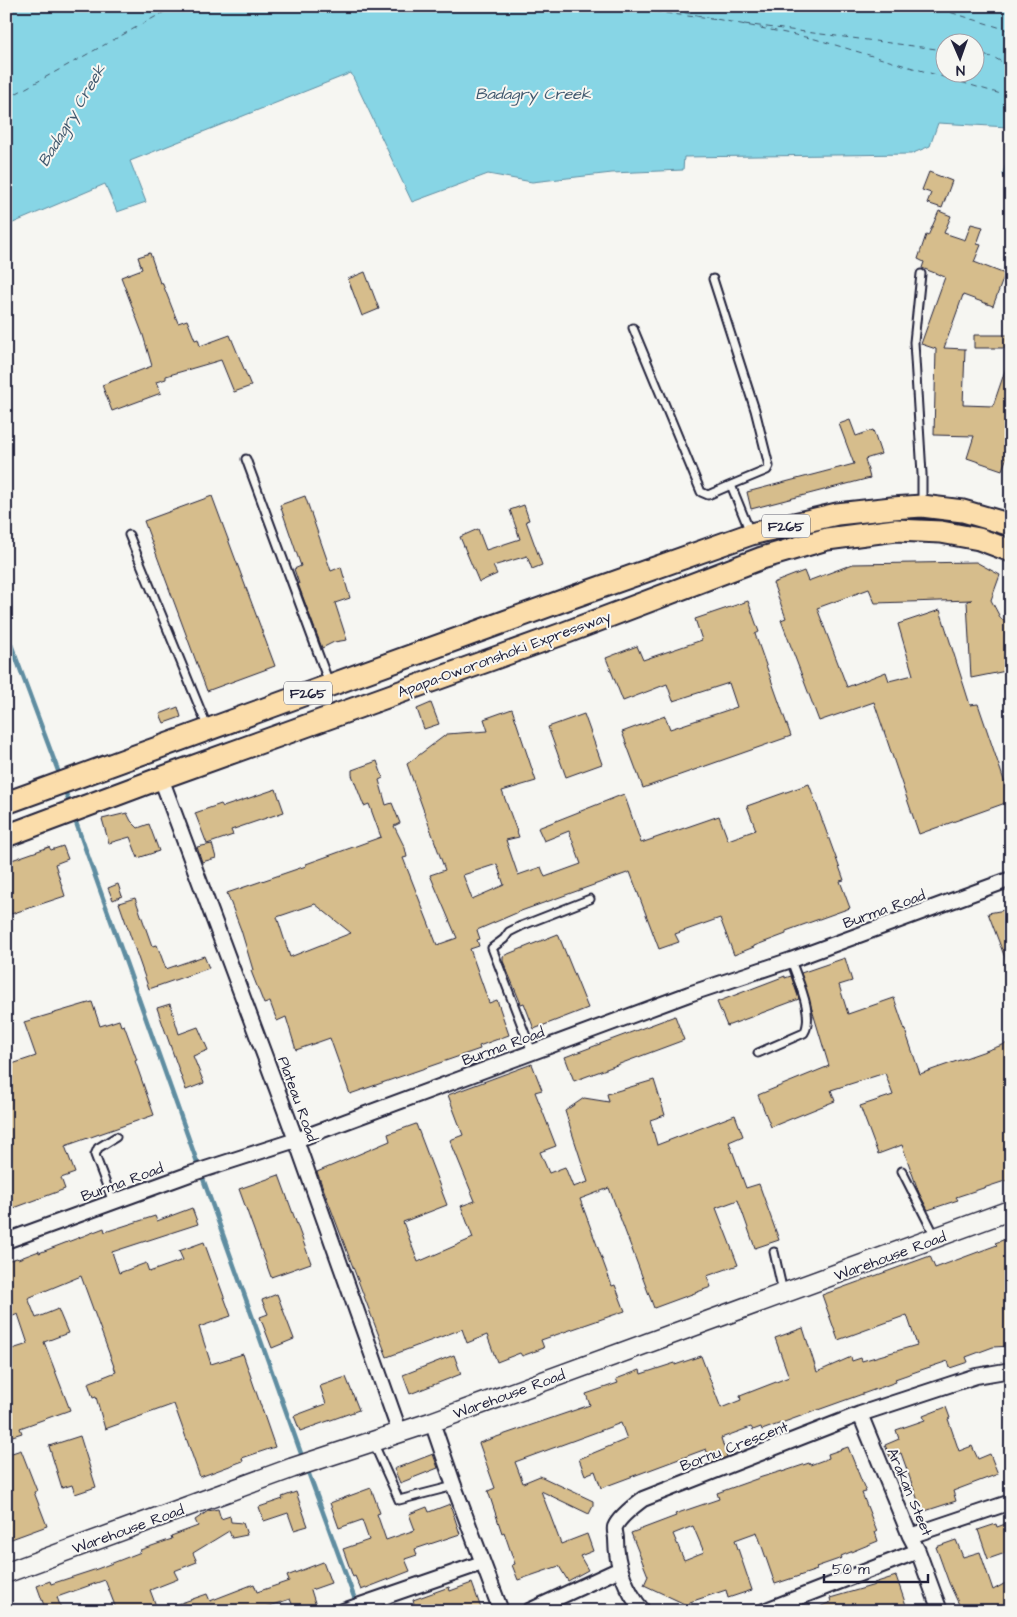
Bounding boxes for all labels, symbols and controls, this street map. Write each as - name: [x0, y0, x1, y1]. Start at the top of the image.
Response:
- north arrow: [934, 32, 984, 82]
- water label: Badagry Creek: [33, 59, 112, 171]
- text: N: [955, 60, 965, 80]
- water label: Badagry Creek: [475, 83, 592, 106]
- road number: F265: [762, 514, 810, 538]
- street label: Apapa-Oworonshoki Expressway: [395, 606, 614, 704]
- road number: F265: [284, 681, 332, 704]
- street label: Burma Road: [840, 885, 929, 934]
- street label: Burma Road: [459, 1022, 548, 1071]
- street label: Plateau Road: [272, 1054, 323, 1145]
- street label: Burma Road: [78, 1158, 167, 1207]
- street label: Warehouse Road: [831, 1226, 949, 1286]
- street label: Warehouse Road: [450, 1364, 568, 1424]
- street label: Bornu Crescent: [677, 1416, 791, 1477]
- street label: Arakan Steet: [882, 1445, 938, 1540]
- street label: Warehouse Road: [69, 1499, 187, 1559]
- scale bar: [824, 1552, 928, 1584]
- text: 50 m: [832, 1559, 870, 1580]

